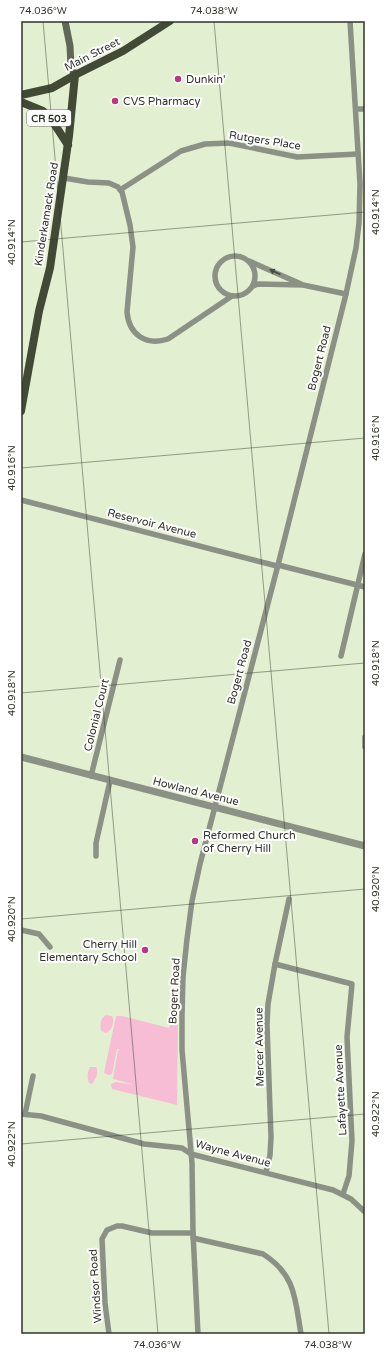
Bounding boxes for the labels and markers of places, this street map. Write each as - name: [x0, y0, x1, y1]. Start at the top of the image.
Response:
- place label: Dunkin': [186, 73, 225, 86]
- marker: Dunkin': [173, 74, 183, 84]
- place label: CVS Pharmacy: [123, 95, 200, 108]
- marker: CVS Pharmacy: [110, 96, 120, 106]
- place label: Reformed Church of Cherry Hill: [203, 829, 296, 855]
- marker: Reformed Church of Cherry Hill: [190, 836, 200, 846]
- place label: Cherry Hill Elementary School: [39, 938, 137, 964]
- marker: Cherry Hill Elementary School: [140, 945, 150, 955]

